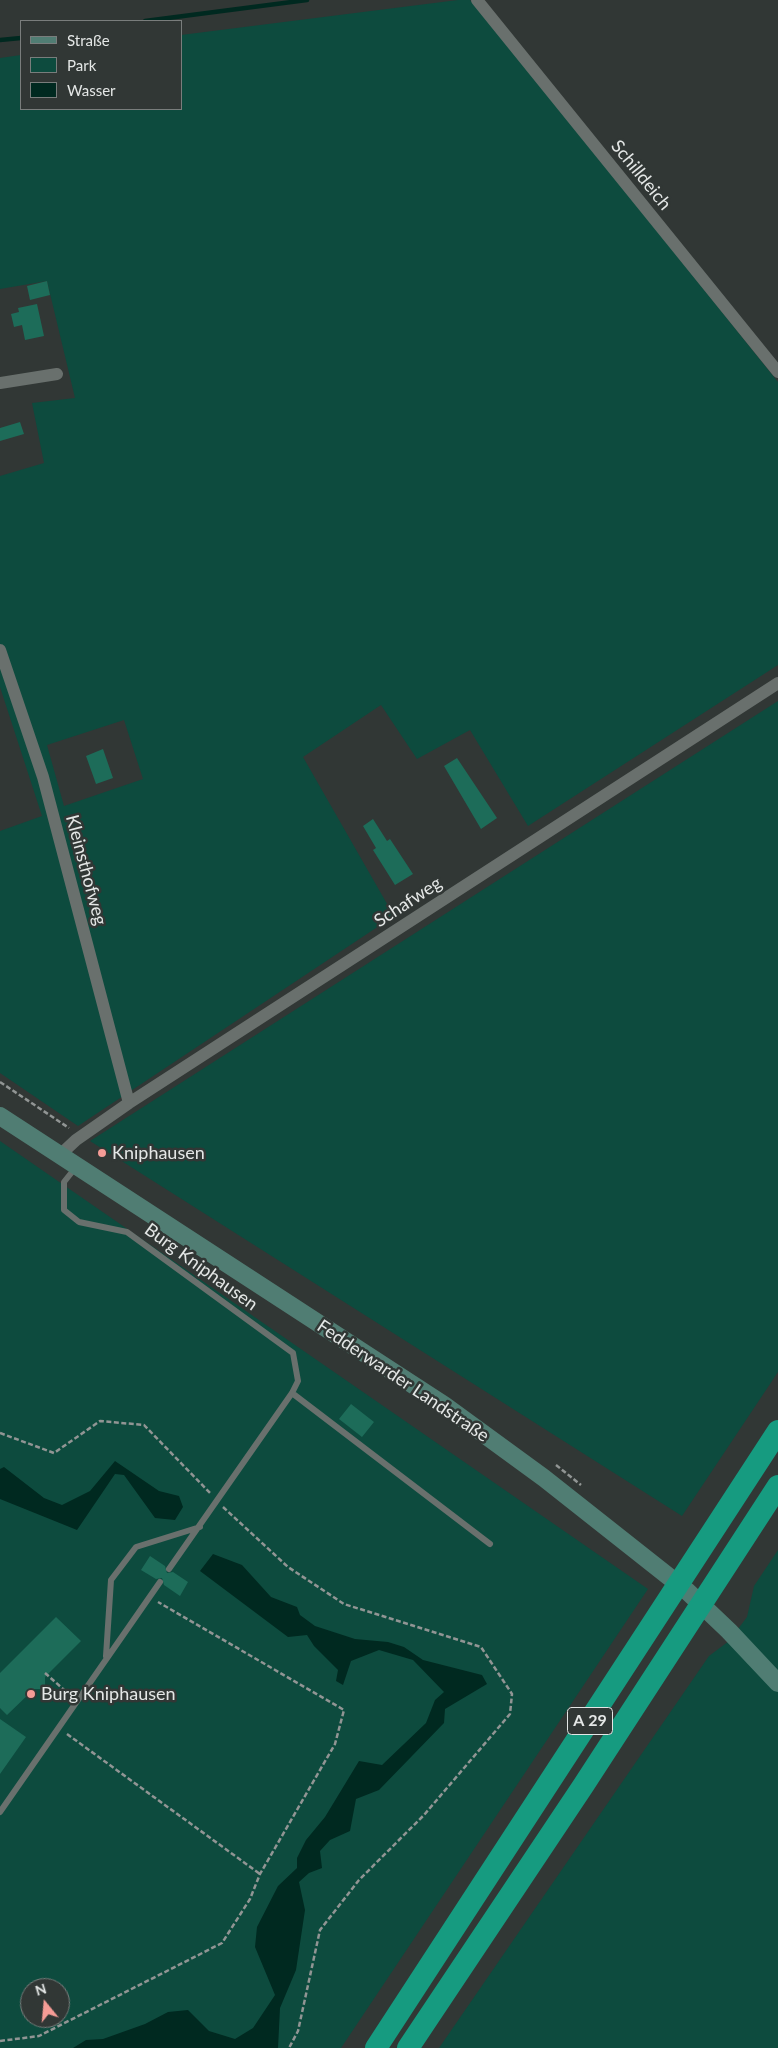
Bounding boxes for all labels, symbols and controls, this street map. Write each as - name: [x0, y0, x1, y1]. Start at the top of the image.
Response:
- legend: [20, 20, 182, 110]
- text: Straße: [67, 31, 110, 49]
- text: Park: [67, 56, 96, 74]
- text: Wasser: [67, 81, 116, 99]
- street label: Schilldeich: [606, 136, 676, 214]
- street label: Kleinsthofweg: [61, 812, 111, 928]
- street label: Schafweg: [370, 872, 446, 932]
- place label: Kniphausen: [112, 1142, 205, 1164]
- marker: Kniphausen: [96, 1147, 108, 1159]
- street label: Burg Kniphausen: [140, 1219, 262, 1315]
- street label: Fedderwarder Landstraße: [313, 1315, 493, 1447]
- place label: Burg Kniphausen: [41, 1683, 176, 1705]
- marker: Burg Kniphausen: [25, 1688, 37, 1700]
- road number: A 29: [568, 1708, 612, 1734]
- north arrow: [20, 1978, 70, 2028]
- text: N: [33, 1979, 48, 1999]

